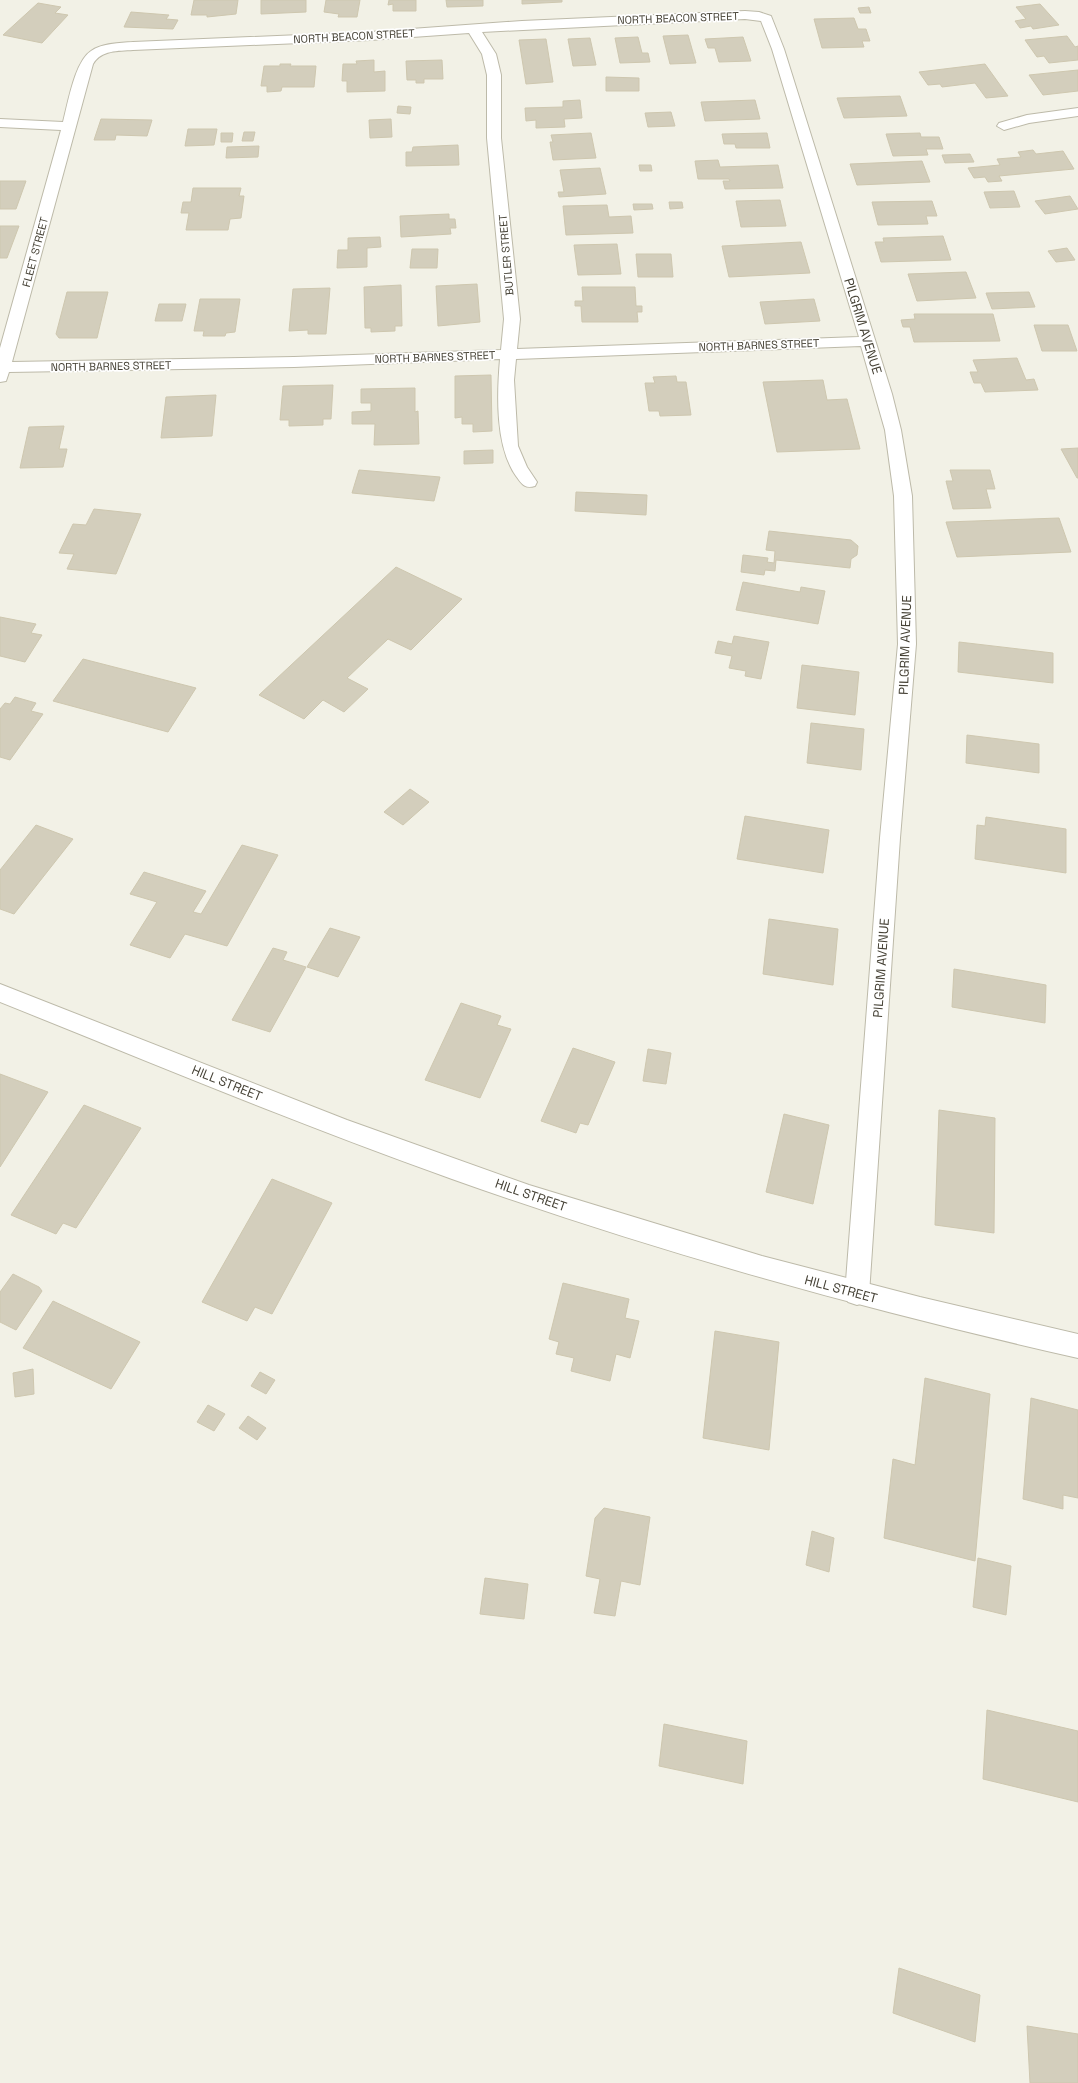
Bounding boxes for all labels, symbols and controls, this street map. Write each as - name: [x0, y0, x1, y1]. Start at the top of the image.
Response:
- street label: NORTH BEACON STREET: [617, 9, 739, 27]
- street label: NORTH BEACON STREET: [293, 26, 416, 46]
- street label: BUTLER STREET: [495, 213, 517, 296]
- street label: FLEET STREET: [19, 215, 51, 289]
- street label: PILGRIM AVENUE: [840, 276, 886, 376]
- street label: NORTH BARNES STREET: [698, 336, 820, 354]
- street label: NORTH BARNES STREET: [374, 348, 496, 366]
- street label: NORTH BARNES STREET: [50, 358, 172, 374]
- street label: PILGRIM AVENUE: [895, 595, 915, 695]
- street label: PILGRIM AVENUE: [869, 918, 893, 1018]
- street label: HILL STREET: [189, 1061, 265, 1105]
- street label: HILL STREET: [493, 1175, 569, 1215]
- street label: HILL STREET: [803, 1271, 880, 1307]

